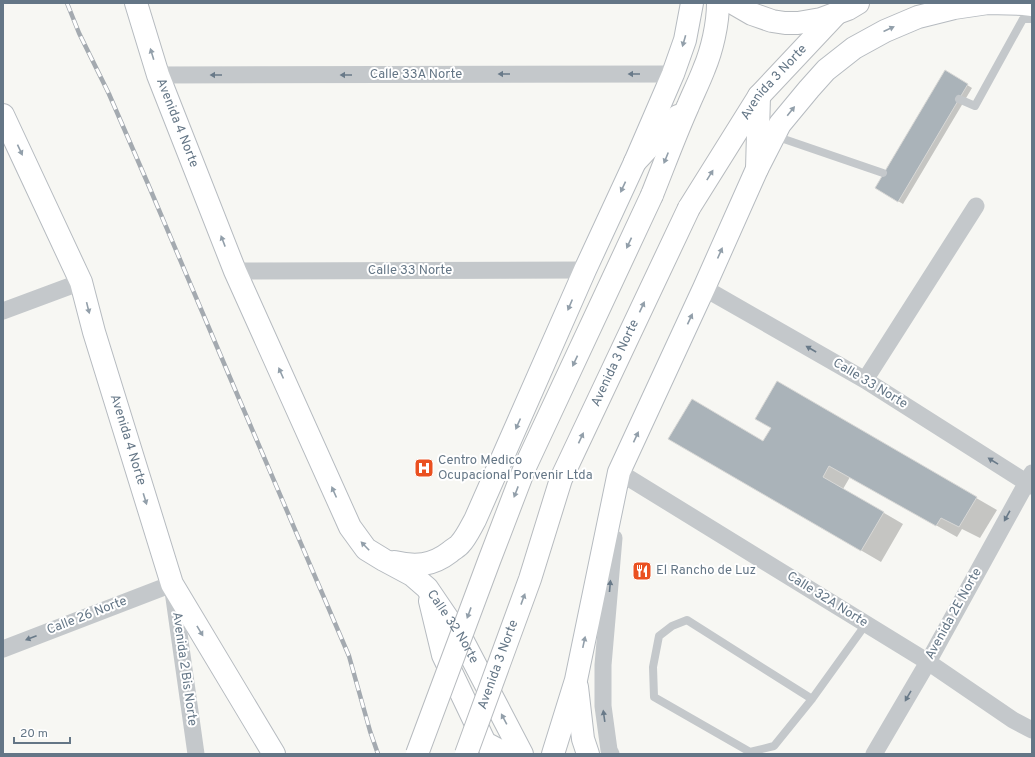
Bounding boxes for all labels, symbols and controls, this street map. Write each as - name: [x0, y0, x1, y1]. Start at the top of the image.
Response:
- one-way arrow: [884, 26, 895, 32]
- one-way arrow: [681, 35, 687, 47]
- street label: Avenida 3 Norte: [738, 42, 811, 123]
- one-way arrow: [149, 48, 155, 60]
- street label: Calle 33A Norte: [370, 67, 462, 83]
- one-way arrow: [497, 71, 510, 77]
- one-way arrow: [627, 71, 640, 77]
- one-way arrow: [209, 72, 222, 78]
- one-way arrow: [339, 72, 352, 78]
- street label: Avenida 4 Norte: [152, 76, 202, 170]
- one-way arrow: [786, 106, 795, 116]
- one-way arrow: [17, 145, 23, 156]
- one-way arrow: [663, 153, 669, 165]
- one-way arrow: [706, 169, 713, 181]
- one-way arrow: [620, 181, 626, 192]
- one-way arrow: [220, 235, 226, 247]
- one-way arrow: [626, 237, 632, 248]
- one-way arrow: [717, 246, 723, 258]
- street label: Calle 33 Norte: [368, 263, 452, 279]
- one-way arrow: [566, 300, 572, 312]
- one-way arrow: [85, 302, 91, 314]
- one-way arrow: [639, 302, 645, 313]
- one-way arrow: [687, 313, 693, 324]
- street label: Avenida 3 Norte: [588, 317, 643, 409]
- one-way arrow: [805, 346, 817, 353]
- one-way arrow: [572, 355, 578, 366]
- street label: Calle 33 Norte: [830, 355, 910, 413]
- one-way arrow: [278, 368, 284, 379]
- street label: Avenida 4 Norte: [106, 393, 149, 487]
- one-way arrow: [515, 419, 521, 430]
- one-way arrow: [633, 431, 639, 442]
- one-way arrow: [578, 432, 584, 443]
- place label: Centro Medico Ocupacional Porvenir Ltda: [438, 453, 592, 484]
- hospital icon: Centro Medico Ocupacional Porvenir Ltda: [413, 457, 435, 479]
- one-way arrow: [987, 458, 999, 465]
- one-way arrow: [331, 486, 337, 497]
- one-way arrow: [512, 486, 518, 498]
- one-way arrow: [143, 494, 149, 506]
- one-way arrow: [1004, 510, 1011, 522]
- one-way arrow: [360, 541, 370, 551]
- restaurant icon: El Rancho de Luz: [631, 560, 653, 582]
- place label: El Rancho de Luz: [656, 563, 756, 579]
- street label: Avenida 2E Norte: [922, 566, 986, 662]
- street label: Calle 32A Norte: [784, 569, 870, 631]
- one-way arrow: [606, 580, 613, 592]
- street label: Calle 32 Norte: [423, 587, 481, 667]
- street label: Calle 26 Norte: [45, 593, 129, 639]
- one-way arrow: [520, 593, 526, 605]
- one-way arrow: [466, 608, 472, 620]
- street label: Avenida 2 Bis Norte: [168, 611, 200, 727]
- street label: Avenida 3 Norte: [475, 618, 522, 712]
- one-way arrow: [197, 625, 204, 637]
- one-way arrow: [25, 635, 36, 641]
- one-way arrow: [581, 636, 587, 648]
- one-way arrow: [904, 690, 911, 702]
- one-way arrow: [601, 710, 607, 722]
- one-way arrow: [501, 714, 507, 725]
- scale bar: [14, 719, 70, 745]
- text: 20 m: [20, 726, 48, 742]

